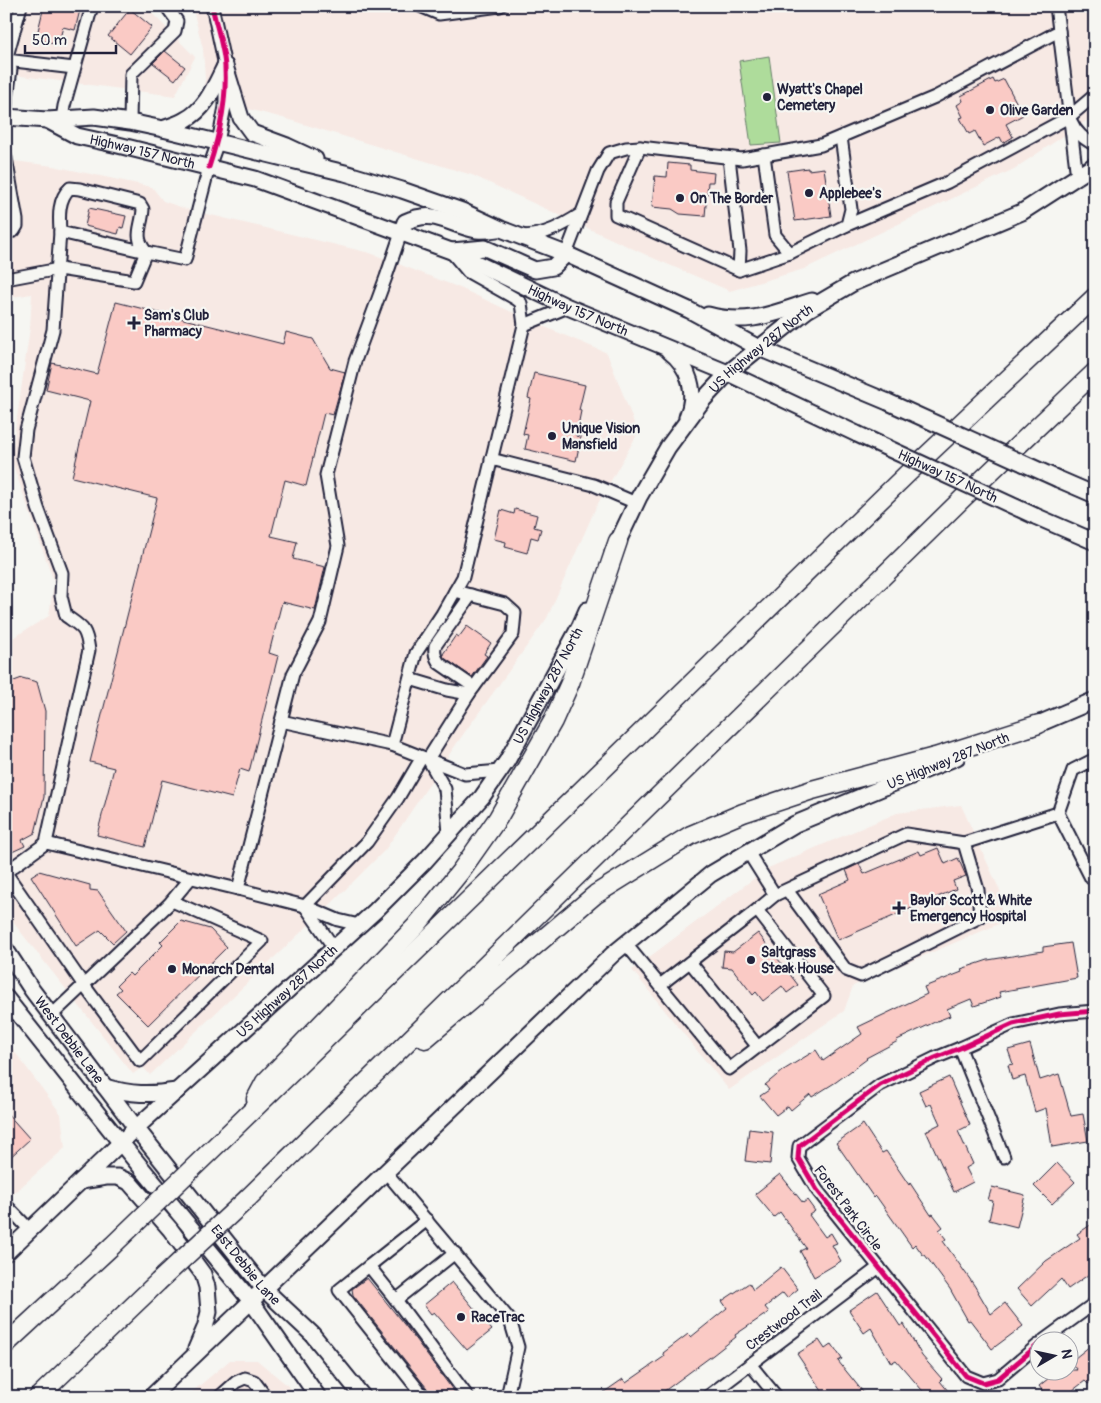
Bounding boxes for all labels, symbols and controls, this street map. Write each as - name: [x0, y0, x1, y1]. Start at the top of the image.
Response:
- scale bar: [25, 22, 116, 54]
- text: 50 m: [32, 31, 67, 50]
- place label: Wyatt's Chapel Cemetery: [777, 81, 863, 114]
- marker: Wyatt's Chapel Cemetery: [761, 91, 773, 103]
- place label: Olive Garden: [1000, 102, 1074, 119]
- marker: Olive Garden: [984, 104, 996, 116]
- street label: Highway 157 North: [88, 130, 197, 172]
- place label: Applebee's: [819, 185, 882, 202]
- marker: Applebee's: [803, 187, 815, 199]
- place label: On The Border: [690, 190, 774, 207]
- marker: On The Border: [674, 192, 686, 204]
- street label: Highway 157 North: [525, 281, 631, 339]
- street label: US Highway 287 North: [705, 300, 816, 396]
- place label: Sam's Club Pharmacy: [144, 307, 209, 340]
- marker: Sam's Club Pharmacy: [128, 317, 140, 329]
- place label: Unique Vision Mansfield: [562, 420, 640, 453]
- marker: Unique Vision Mansfield: [546, 430, 558, 442]
- street label: Highway 157 North: [895, 446, 1000, 506]
- street label: US Highway 287 North: [509, 624, 586, 747]
- street label: US Highway 287 North: [885, 729, 1011, 793]
- place label: Baylor Scott & White Emergency Hospital: [910, 892, 1033, 925]
- marker: Baylor Scott & White Emergency Hospital: [892, 901, 906, 915]
- street label: US Highway 287 North: [233, 941, 341, 1041]
- place label: Saltgrass Steak House: [761, 944, 835, 977]
- marker: Saltgrass Steak House: [745, 954, 757, 966]
- place label: Monarch Dental: [182, 961, 274, 978]
- marker: Monarch Dental: [166, 963, 178, 975]
- street label: West Debbie Lane: [31, 993, 108, 1087]
- street label: Forest Park Circle: [810, 1162, 886, 1254]
- street label: East Debbie Lane: [208, 1221, 284, 1309]
- street label: Crestwood Trail: [742, 1286, 826, 1354]
- place label: RaceTrac: [471, 1309, 525, 1326]
- marker: RaceTrac: [455, 1311, 467, 1323]
- north arrow: [1028, 1330, 1078, 1380]
- text: N: [1057, 1348, 1075, 1360]

